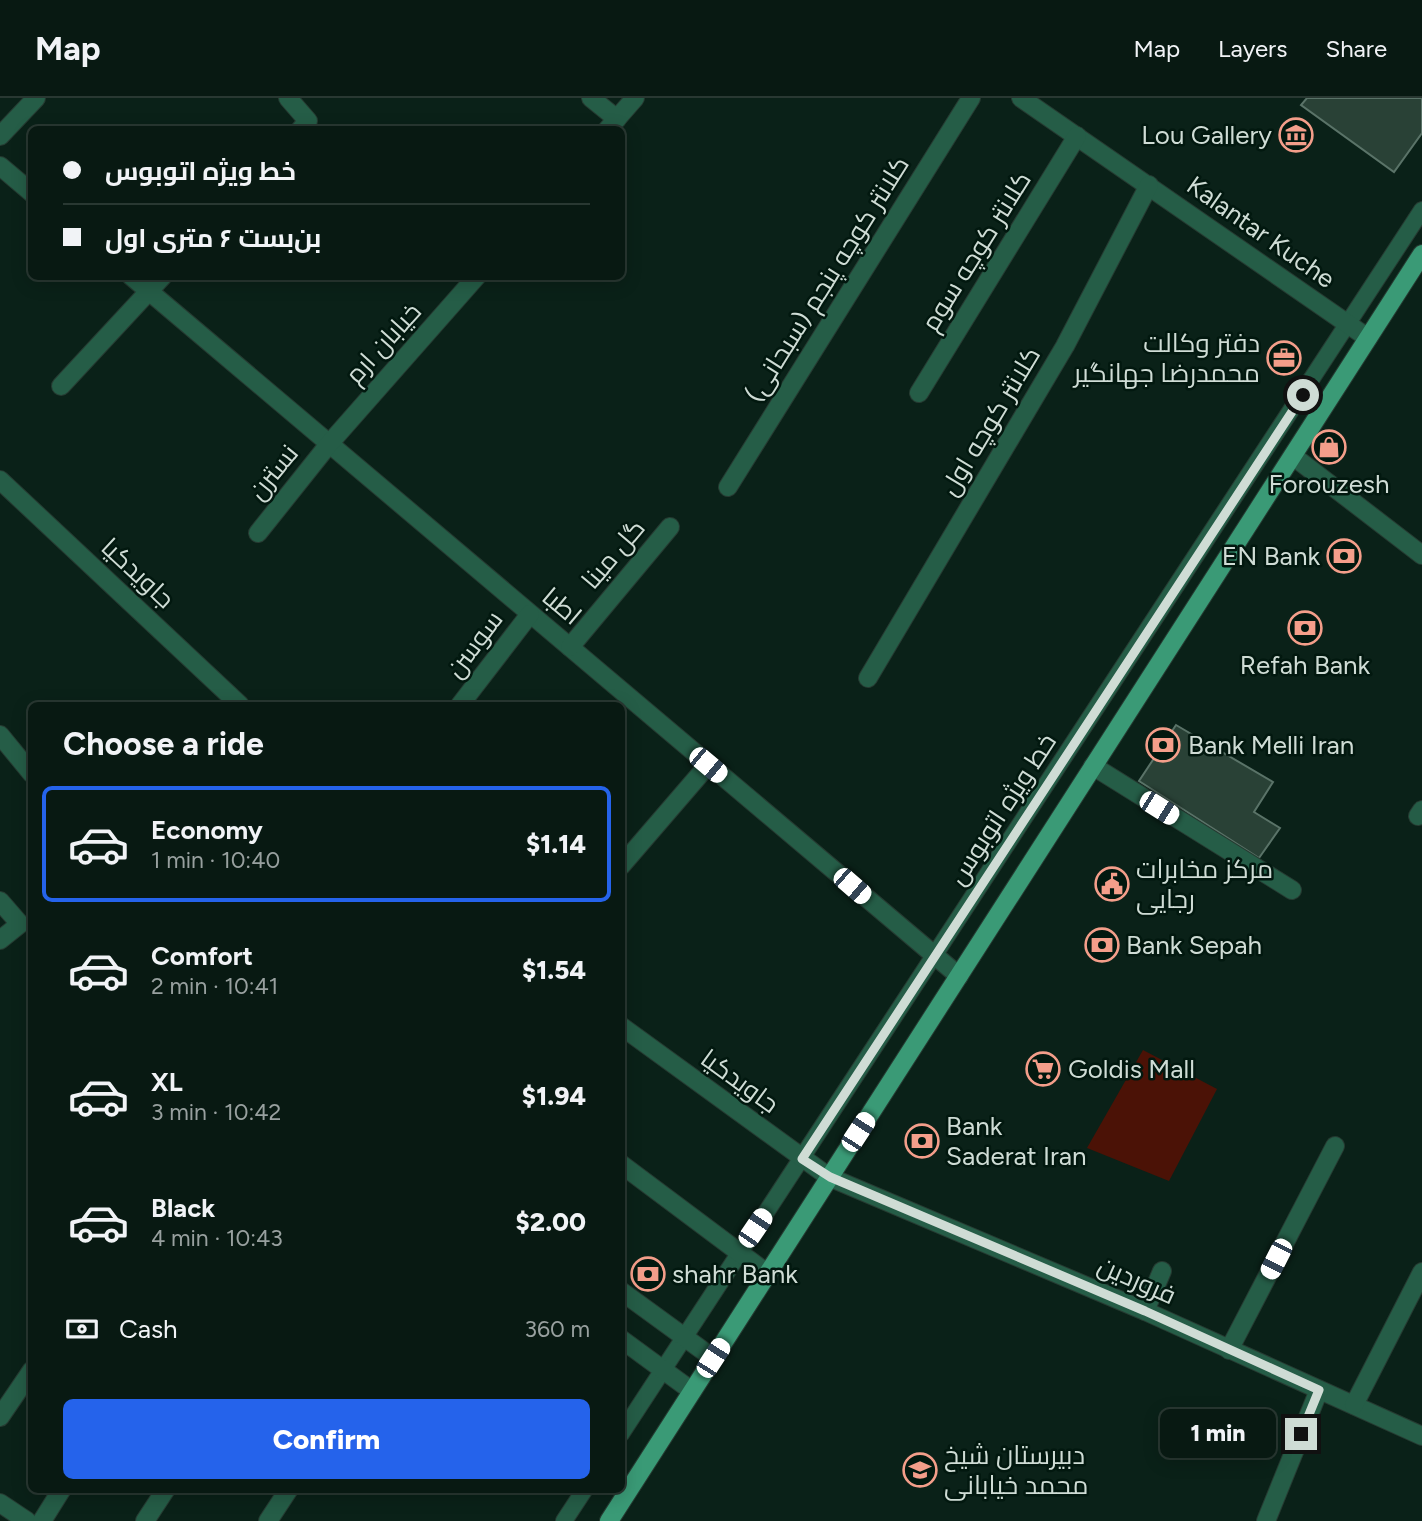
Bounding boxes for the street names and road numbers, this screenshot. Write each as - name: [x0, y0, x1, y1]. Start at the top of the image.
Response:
- street label: کلانتر کوچه پنجم (سبحانی): [738, 150, 918, 409]
- street label: کلانتر کوچه سوم: [914, 165, 1040, 338]
- street label: Kalantar Kuche: [1181, 169, 1341, 295]
- street label: خیابان ارم: [338, 296, 429, 392]
- street label: کلانتر کوچه اول: [933, 341, 1048, 502]
- street label: نسترن: [241, 438, 305, 506]
- street label: گل مینا: [574, 512, 652, 596]
- street label: جاویدکیا: [95, 531, 181, 615]
- street label: اطبا: [536, 580, 588, 632]
- street label: سوسن: [438, 604, 510, 684]
- street label: خط ویژه اتوبوس: [941, 727, 1063, 891]
- street label: جاویدکیا: [695, 1042, 785, 1120]
- street label: فروردین: [1093, 1249, 1181, 1311]

